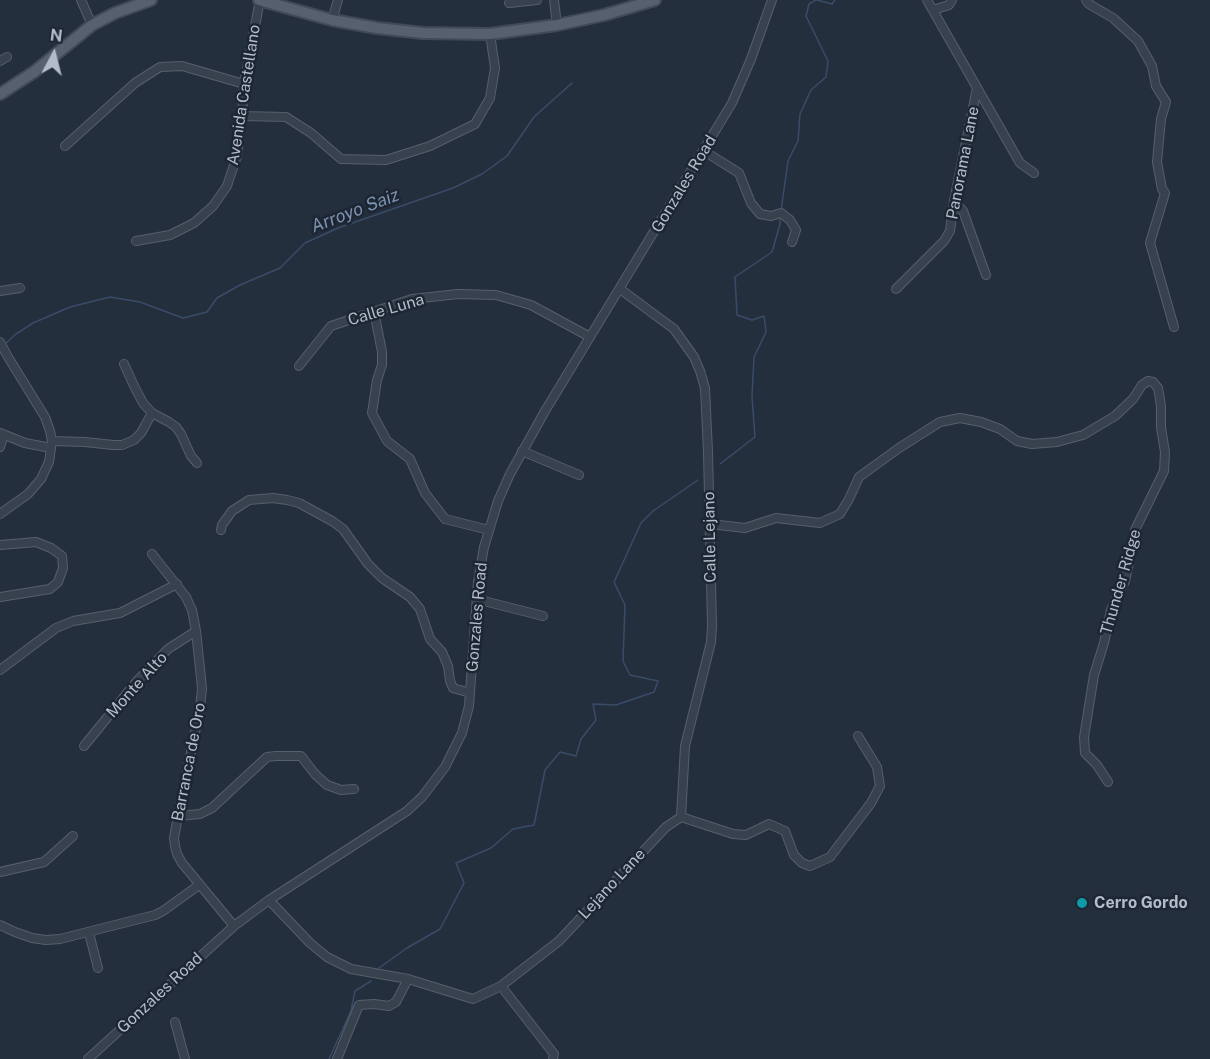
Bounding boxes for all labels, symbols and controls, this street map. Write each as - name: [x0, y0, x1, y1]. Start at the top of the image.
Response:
- street label: Avenida Castellano: [223, 23, 265, 167]
- north arrow: [24, 24, 84, 84]
- text: N: [49, 25, 64, 46]
- street label: Panorama Lane: [943, 105, 983, 221]
- street label: Gonzales Road: [647, 132, 721, 236]
- water label: Arroyo Saiz: [308, 184, 402, 238]
- street label: Calle Luna: [346, 290, 426, 330]
- street label: Calle Lejano: [700, 491, 720, 583]
- street label: Thunder Ridge: [1097, 527, 1145, 637]
- street label: Gonzales Road: [463, 561, 491, 673]
- street label: Monte Alto: [103, 648, 171, 722]
- street label: Barranca de Oro: [168, 701, 210, 823]
- street label: Lejano Lane: [575, 845, 649, 923]
- place label: Cerro Gordo: [1094, 893, 1188, 913]
- marker: Cerro Gordo: [1075, 896, 1089, 910]
- street label: Gonzales Road: [113, 948, 207, 1038]

